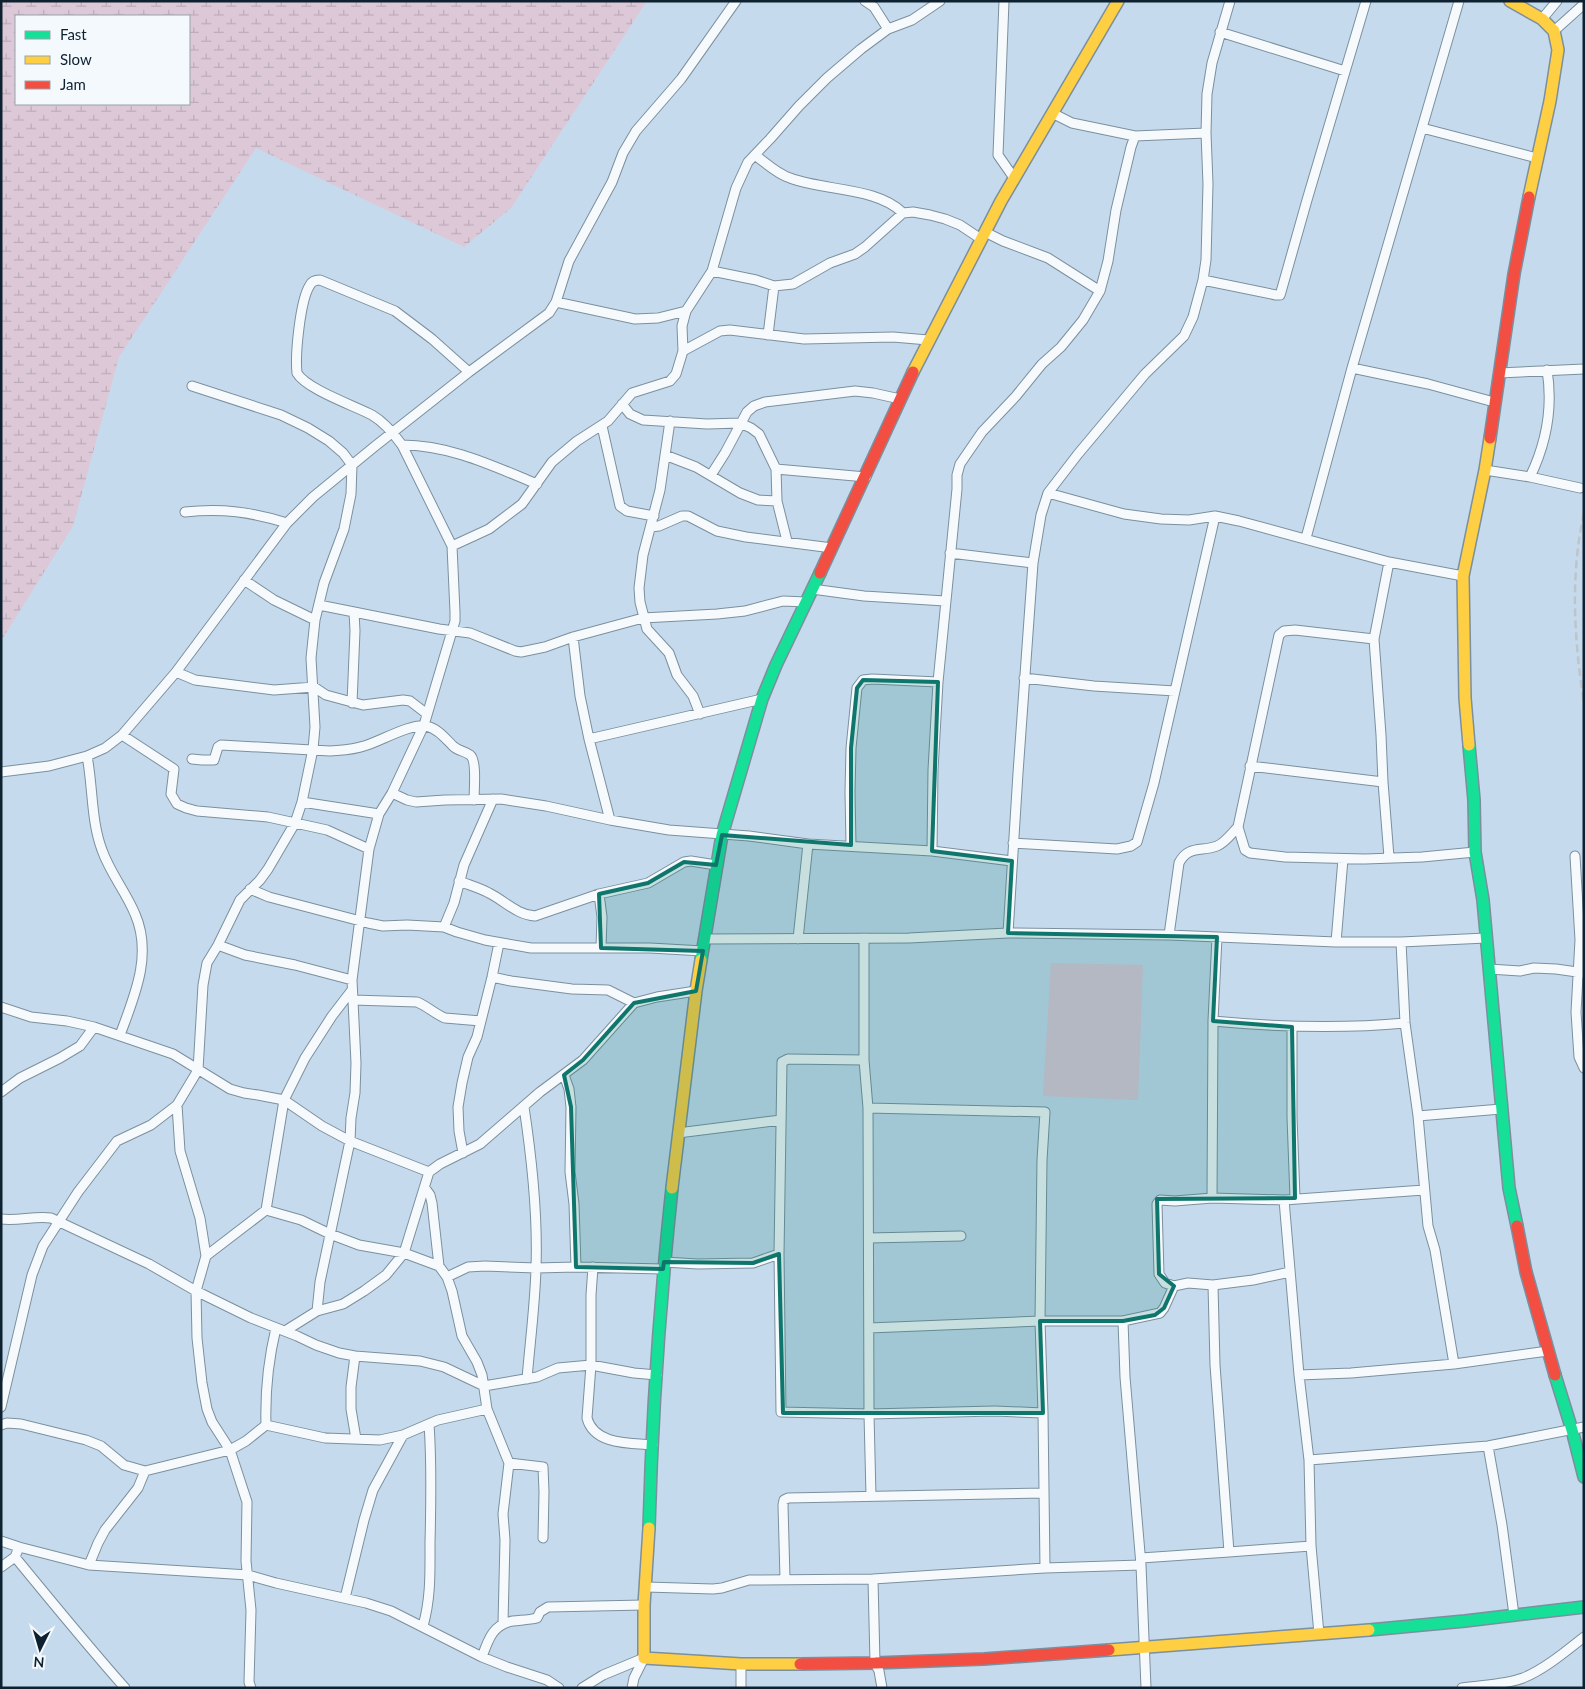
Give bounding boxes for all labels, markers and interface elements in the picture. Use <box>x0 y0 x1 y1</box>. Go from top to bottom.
legend <box>15 15 190 105</box>
text: Fast <box>60 25 87 43</box>
text: Slow <box>60 50 92 68</box>
text: Jam <box>60 75 86 93</box>
north arrow <box>15 1624 65 1674</box>
text: N <box>33 1654 45 1671</box>

